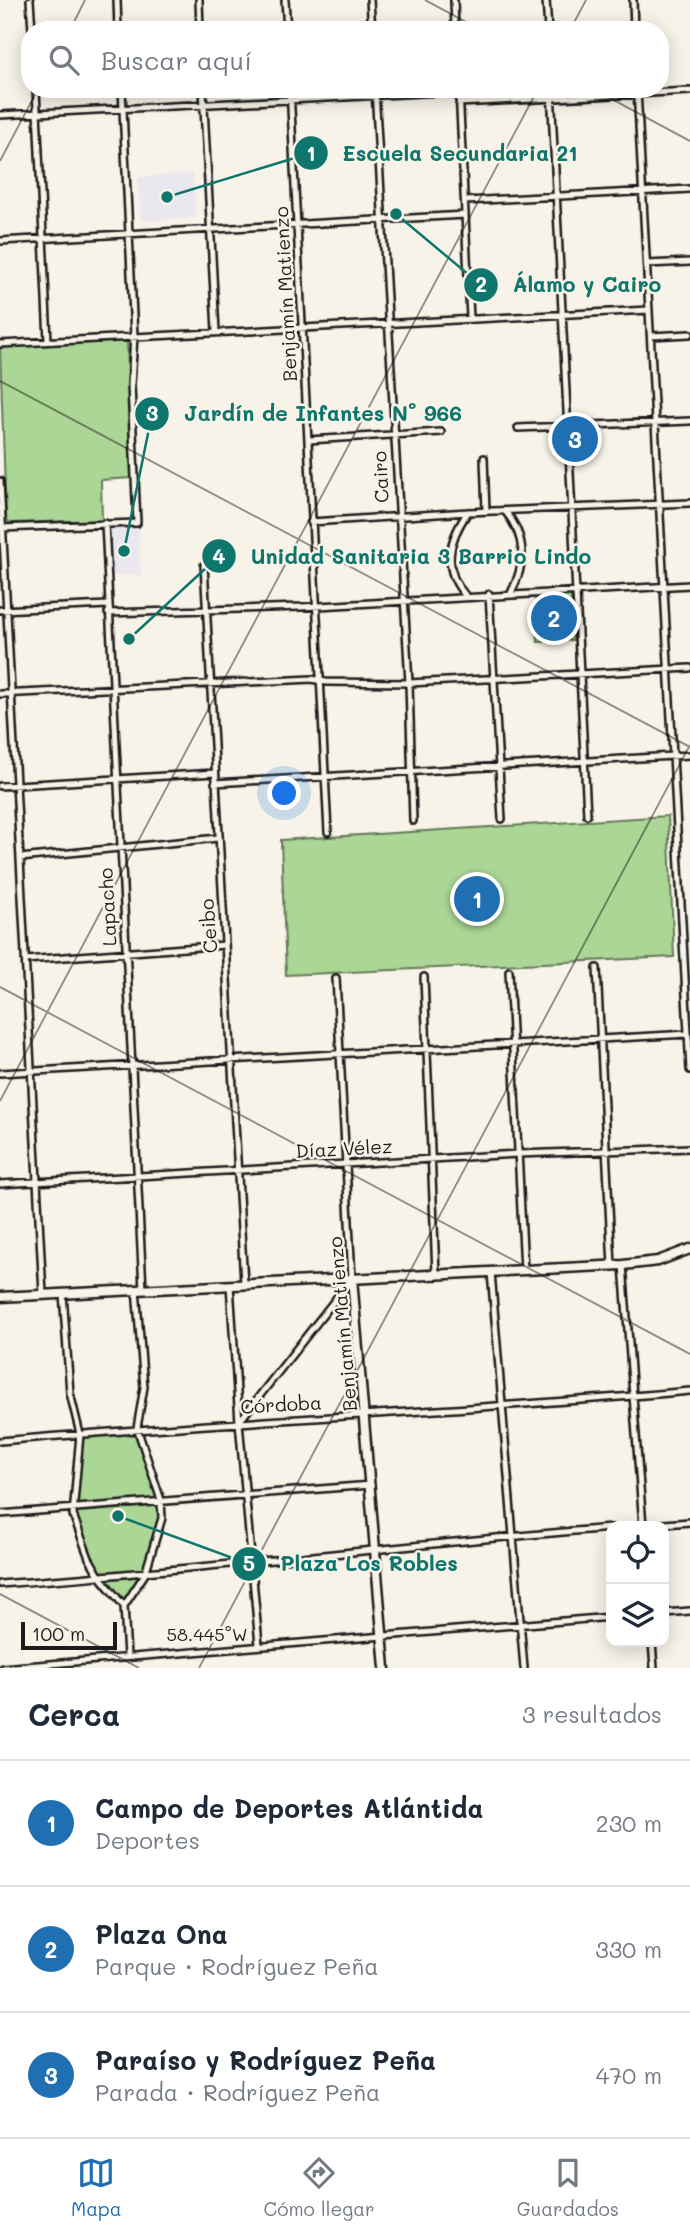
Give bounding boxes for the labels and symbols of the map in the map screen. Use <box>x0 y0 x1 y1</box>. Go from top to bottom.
callout: Escuela Secundaria 21 <box>293 132 592 174</box>
text: 1 <box>306 139 316 166</box>
text: Escuela Secundaria 21 <box>342 139 578 166</box>
street label: Benjamín Matienzo <box>268 206 302 382</box>
callout: Álamo y Cairo <box>464 264 675 306</box>
text: 2 <box>475 270 487 297</box>
text: Álamo y Cairo <box>513 270 661 298</box>
callout: Jardín de Infantes N° 966 <box>135 393 476 435</box>
text: 3 <box>146 399 158 426</box>
text: Jardín de Infantes N° 966 <box>184 399 462 426</box>
pin: 3 <box>552 413 598 465</box>
street label: Cairo <box>366 450 394 504</box>
callout: Unidad Sanitaria 3 Barrio Lindo <box>202 535 605 577</box>
text: 4 <box>212 542 226 569</box>
text: Unidad Sanitaria 3 Barrio Lindo <box>251 542 592 569</box>
pin: 2 <box>531 592 577 644</box>
your location <box>267 776 301 810</box>
street label: Lapacho <box>92 867 122 947</box>
pin: 1 <box>454 873 500 925</box>
street label: Ceibo <box>194 898 222 954</box>
street label: Díaz Vélez <box>295 1133 393 1163</box>
street label: Benjamín Matienzo <box>322 1236 362 1412</box>
street label: Córdoba <box>240 1389 322 1419</box>
callout: Plaza Los Robles <box>231 1543 472 1585</box>
text: 5 <box>243 1549 255 1576</box>
text: Plaza Los Robles <box>280 1549 458 1576</box>
scale bar <box>21 1619 117 1651</box>
text: 58.445°W <box>166 1622 248 1646</box>

